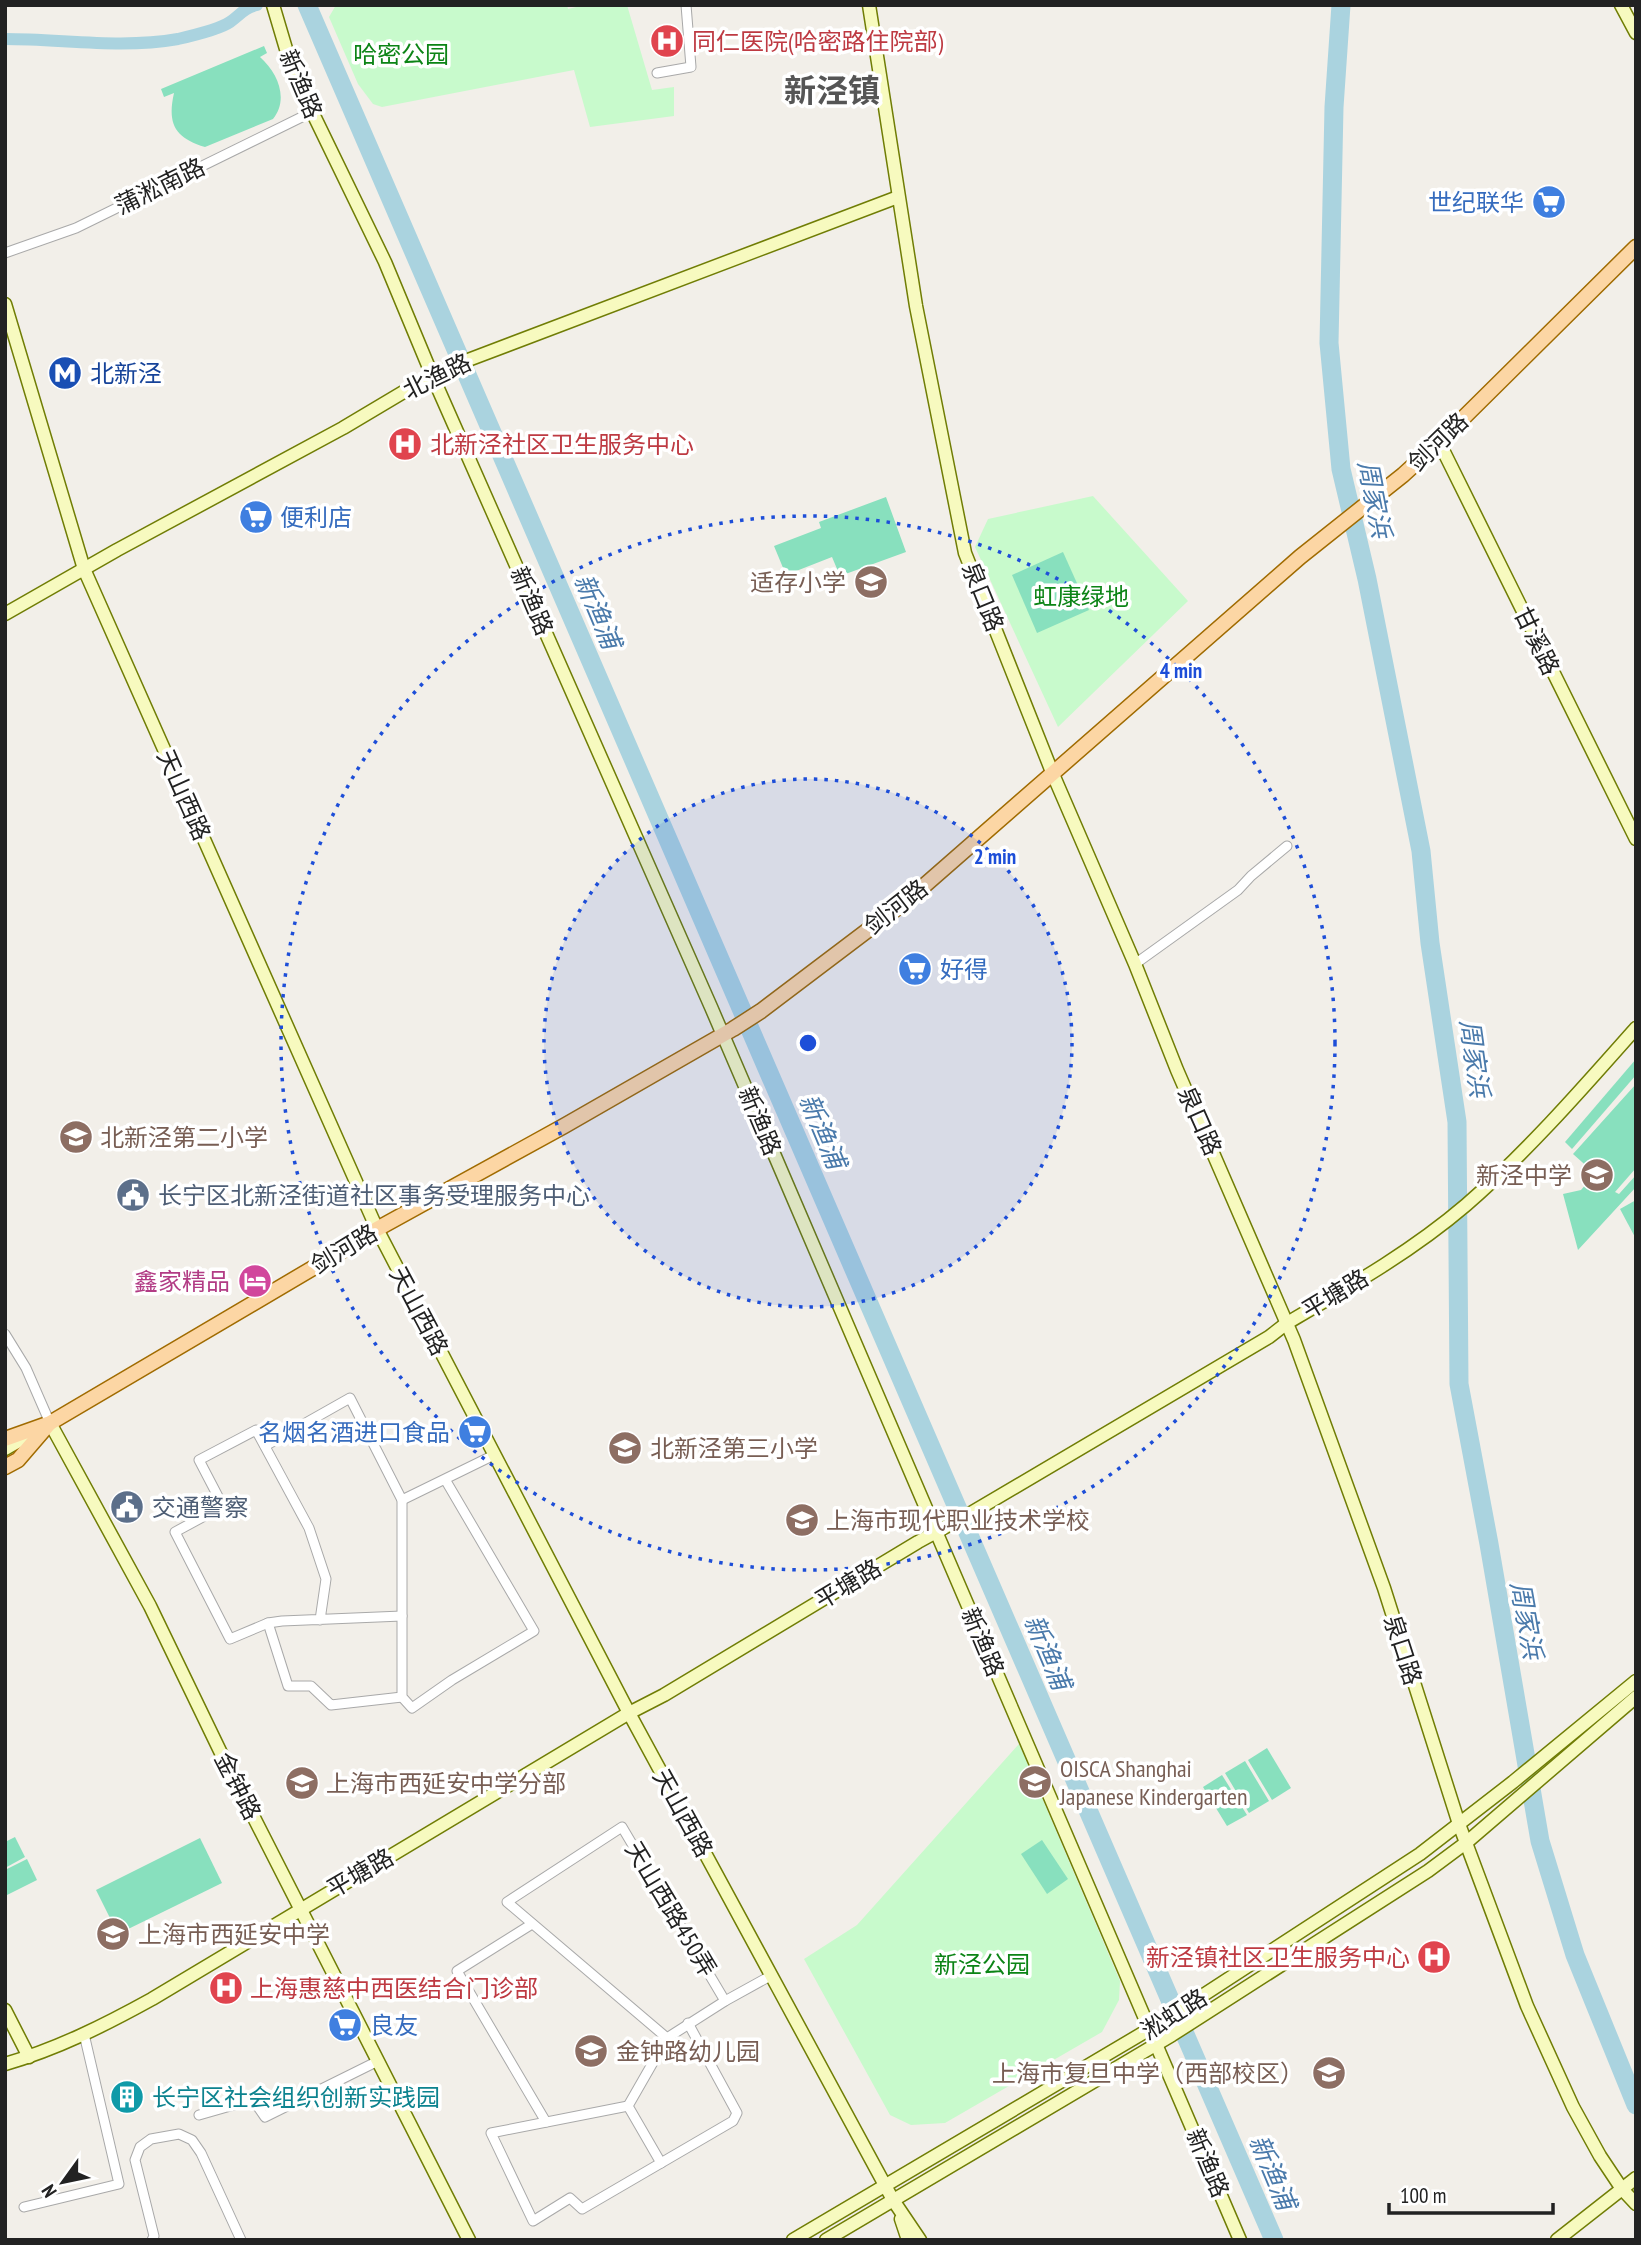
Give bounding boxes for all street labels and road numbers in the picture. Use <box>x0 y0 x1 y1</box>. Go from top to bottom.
street label: 新渔路 <box>273 45 329 123</box>
street label: 蒲淞南路 <box>110 151 210 221</box>
street label: 北渔路 <box>398 346 476 406</box>
street label: 剑河路 <box>1401 406 1475 478</box>
street label: 泉口路 <box>955 558 1011 636</box>
street label: 新渔路 <box>504 562 560 640</box>
street label: 甘溪路 <box>1507 602 1567 680</box>
street label: 天山西路 <box>150 745 218 845</box>
street label: 剑河路 <box>858 873 934 941</box>
street label: 新渔路 <box>732 1082 788 1160</box>
street label: 泉口路 <box>1171 1082 1229 1160</box>
street label: 剑河路 <box>305 1217 383 1281</box>
street label: 天山西路 <box>383 1261 455 1361</box>
street label: 平塘路 <box>1296 1262 1374 1326</box>
street label: 平塘路 <box>809 1552 887 1616</box>
street label: 新渔路 <box>955 1603 1011 1681</box>
street label: 泉口路 <box>1377 1611 1429 1689</box>
street label: 金钟路 <box>208 1747 268 1825</box>
street label: 天山西路 <box>646 1764 720 1862</box>
street label: 天山西路450弄 <box>618 1836 724 1982</box>
street label: 平塘路 <box>321 1842 399 1904</box>
street label: 淞虹路 <box>1135 1982 1213 2046</box>
street label: 新渔路 <box>1180 2124 1236 2202</box>

